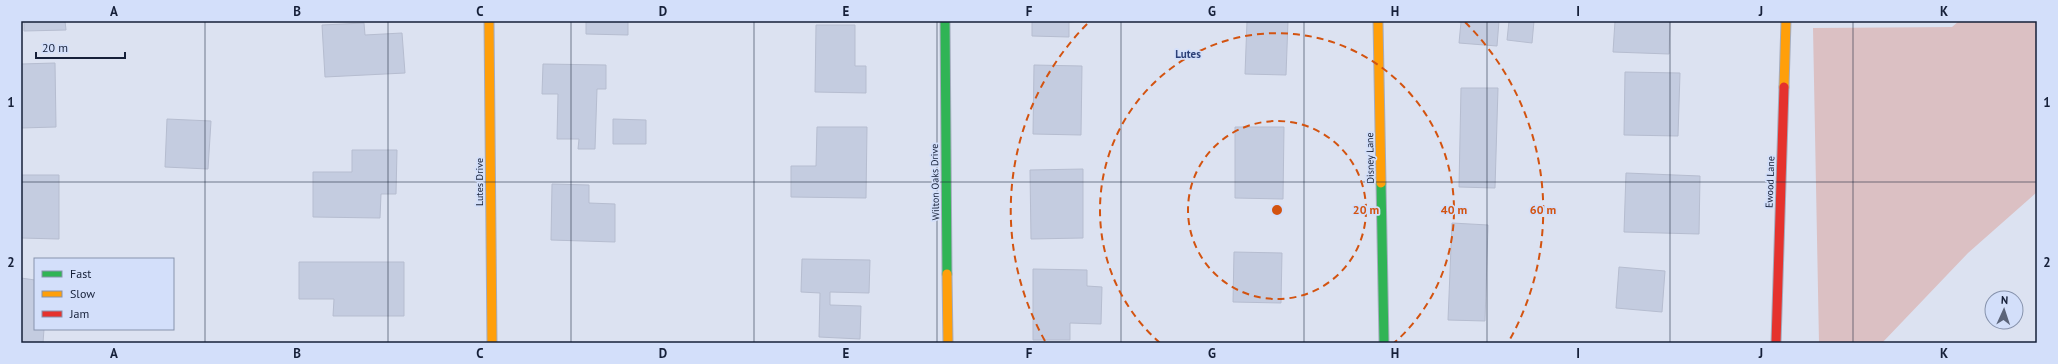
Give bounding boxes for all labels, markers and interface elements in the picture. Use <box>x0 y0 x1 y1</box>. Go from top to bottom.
text: A <box>110 3 118 20</box>
text: B <box>293 3 301 20</box>
text: C <box>476 3 484 20</box>
text: D <box>659 3 667 20</box>
text: E <box>843 3 850 20</box>
text: F <box>1026 3 1033 20</box>
text: G <box>1208 3 1216 20</box>
text: H <box>1391 3 1399 20</box>
text: I <box>1576 3 1580 20</box>
text: J <box>1758 3 1763 20</box>
text: K <box>1940 3 1948 20</box>
scale bar <box>36 34 125 60</box>
text: 20 m <box>42 40 68 55</box>
district label: Lutes <box>1175 47 1201 61</box>
text: 1 <box>7 94 15 111</box>
text: 1 <box>2043 94 2051 111</box>
street label: Disney Lane <box>1363 132 1377 184</box>
street label: Wilton Oaks Drive <box>928 144 942 220</box>
street label: Ewood Lane <box>1763 156 1777 208</box>
street label: Lutes Drive <box>473 158 486 206</box>
text: 20 m <box>1353 202 1379 217</box>
text: 40 m <box>1441 202 1467 217</box>
text: 60 m <box>1530 202 1556 217</box>
centre of rings <box>1270 203 1284 217</box>
text: 2 <box>7 254 15 271</box>
text: 2 <box>2043 254 2051 271</box>
legend <box>34 258 174 330</box>
text: Fast <box>70 266 91 281</box>
text: Slow <box>70 286 95 301</box>
north arrow <box>1984 290 2024 330</box>
text: N <box>2001 293 2009 307</box>
text: Jam <box>69 306 89 321</box>
text: A <box>110 345 118 362</box>
text: B <box>293 345 301 362</box>
text: C <box>476 345 484 362</box>
text: D <box>659 345 667 362</box>
text: E <box>843 345 850 362</box>
text: F <box>1026 345 1033 362</box>
text: G <box>1208 345 1216 362</box>
text: H <box>1391 345 1399 362</box>
text: I <box>1576 345 1580 362</box>
text: J <box>1758 345 1763 362</box>
text: K <box>1940 345 1948 362</box>

